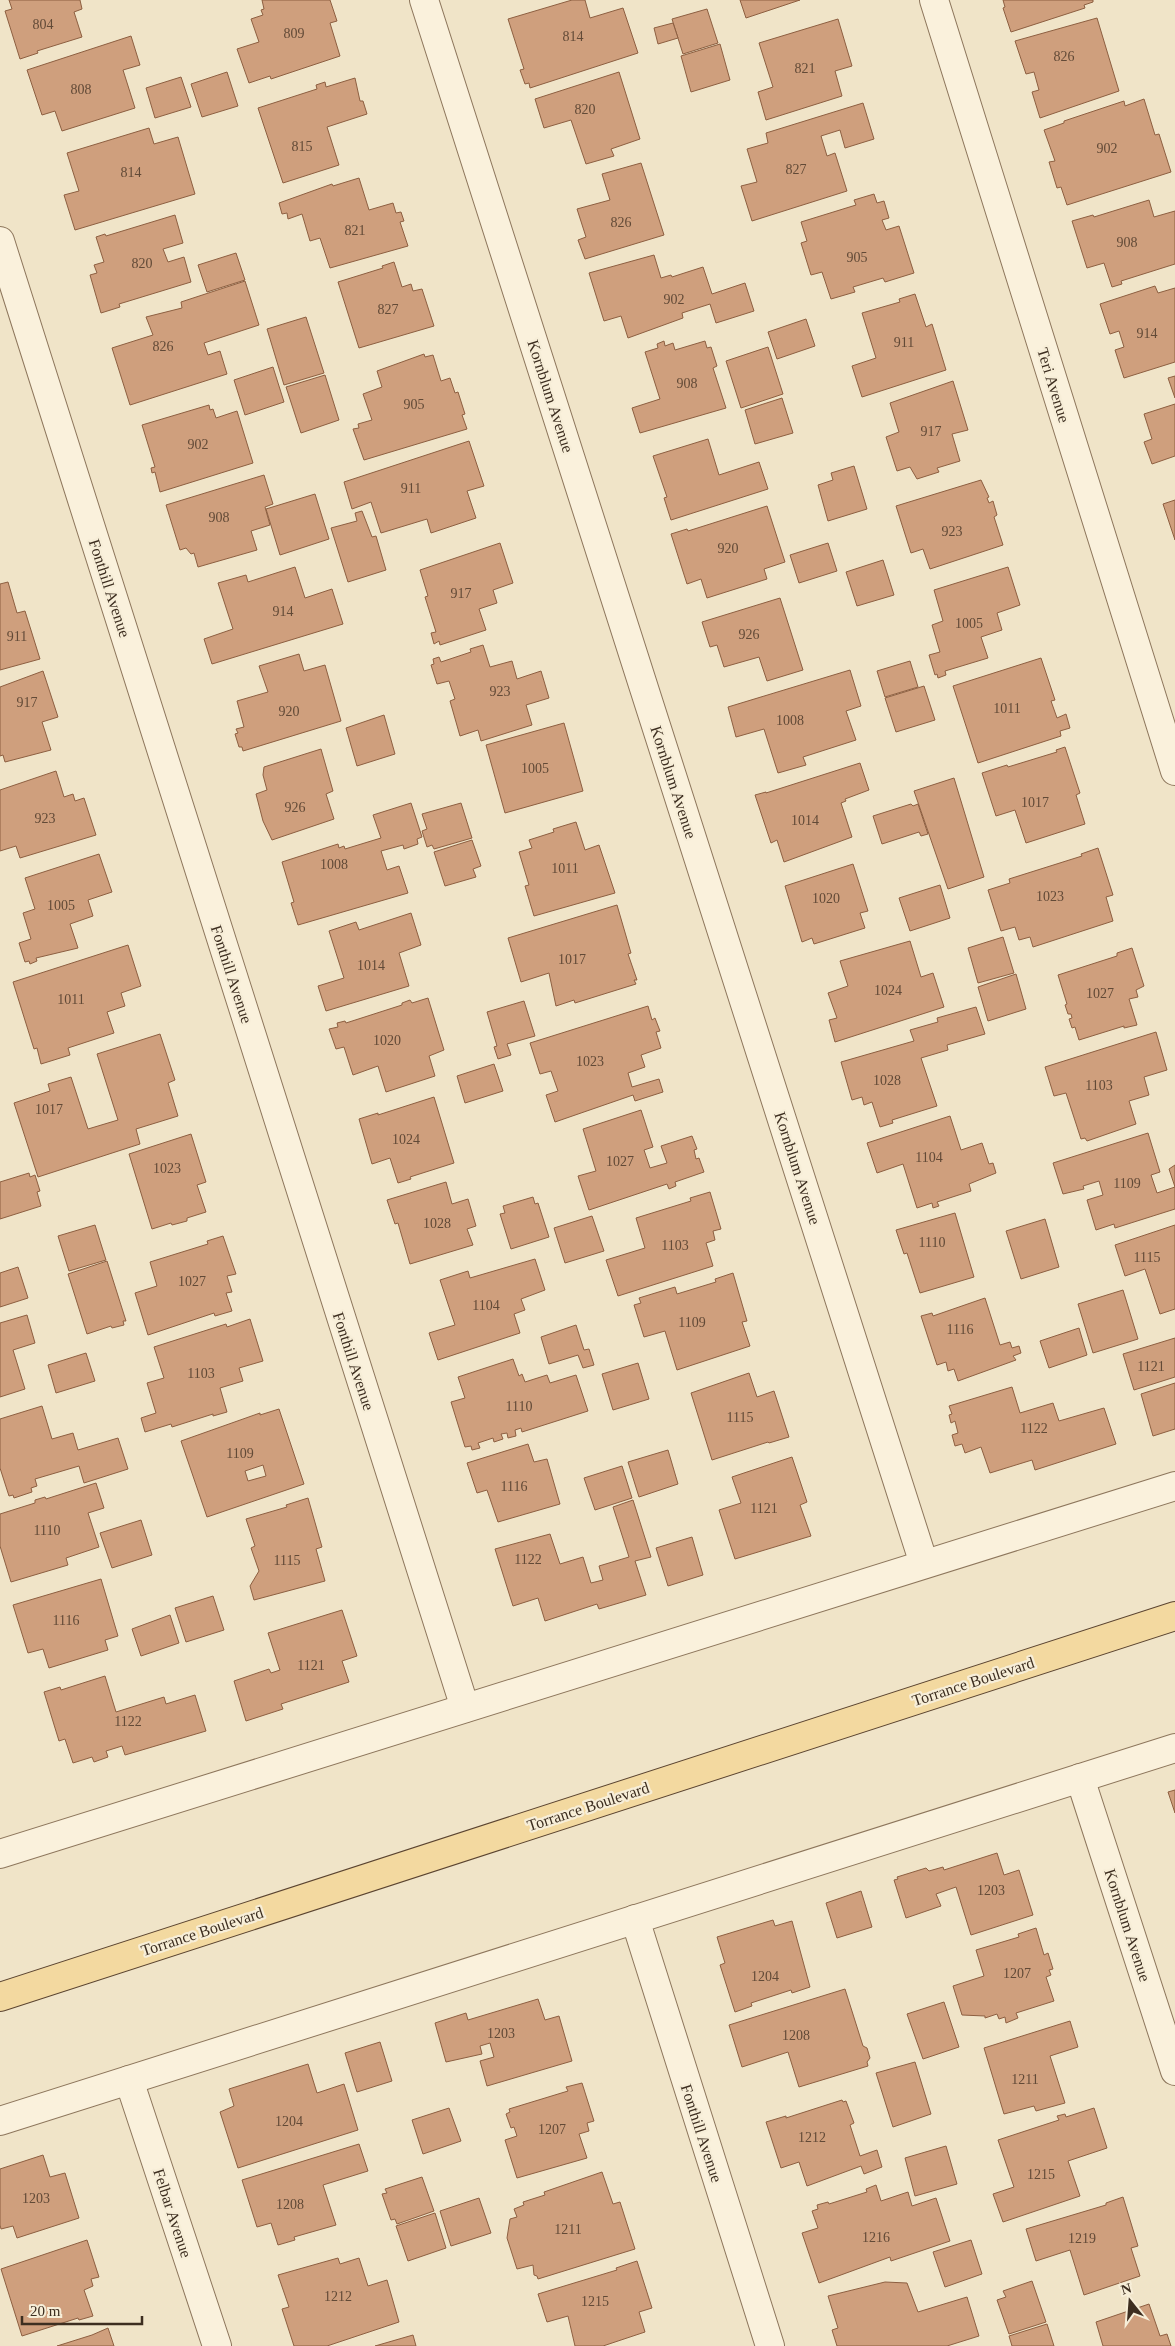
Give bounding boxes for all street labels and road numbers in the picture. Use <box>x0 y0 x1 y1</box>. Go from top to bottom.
street label: Kornblum Avenue <box>524 338 577 455</box>
street label: Teri Avenue <box>1034 346 1073 425</box>
street label: Fonthill Avenue <box>86 537 133 639</box>
street label: Kornblum Avenue <box>647 724 700 841</box>
street label: Fonthill Avenue <box>208 923 255 1025</box>
street label: Kornblum Avenue <box>771 1110 824 1227</box>
street label: Fonthill Avenue <box>330 1310 377 1412</box>
street label: Torrance Boulevard <box>910 1654 1036 1709</box>
street label: Torrance Boulevard <box>525 1779 651 1834</box>
street label: Kornblum Avenue <box>1101 1867 1154 1984</box>
street label: Torrance Boulevard <box>139 1904 265 1959</box>
street label: Fonthill Avenue <box>678 2082 725 2184</box>
street label: Felbar Avenue <box>150 2167 195 2260</box>

